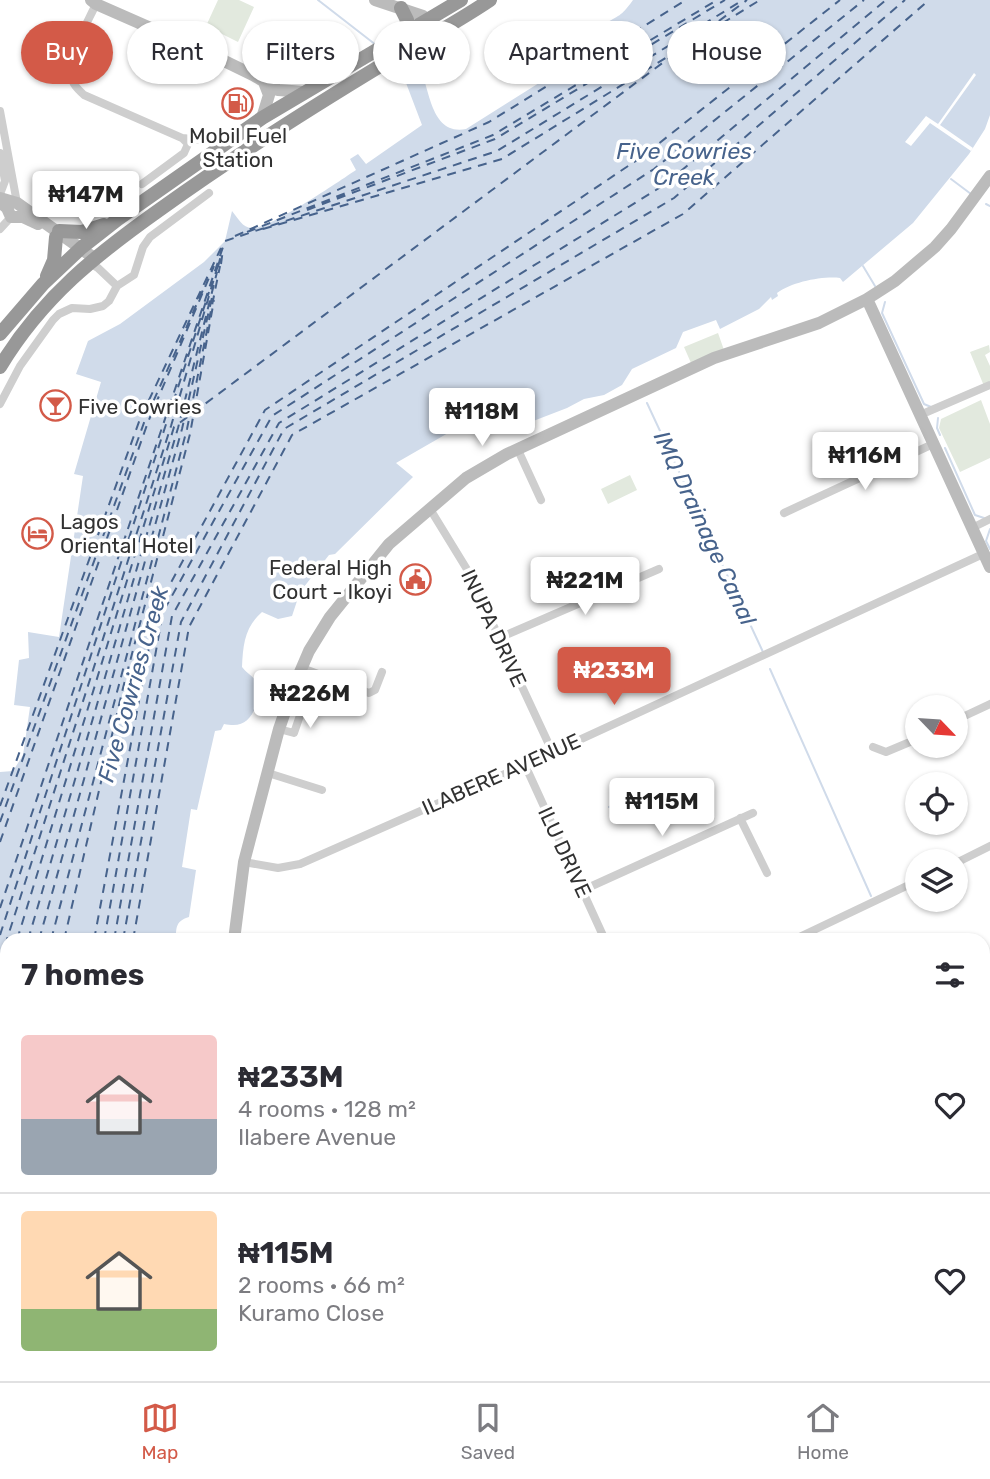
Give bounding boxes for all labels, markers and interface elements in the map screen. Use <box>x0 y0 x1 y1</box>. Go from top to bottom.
chip: Buy <box>21 21 113 84</box>
chip: Rent <box>127 21 228 84</box>
chip: Filters <box>242 21 359 84</box>
chip: New <box>373 21 470 84</box>
chip: Apartment <box>484 21 653 84</box>
chip: House <box>667 21 786 84</box>
fuel station icon: Mobil Fuel Station <box>221 86 255 120</box>
place label: Mobil Fuel Station <box>189 123 287 172</box>
water label: Five Cowries Creek <box>616 137 752 191</box>
pin: ₦147M <box>37 172 135 231</box>
text: ₦147M <box>48 180 124 208</box>
pin: ₦118M <box>433 388 531 448</box>
bar icon: Five Cowries <box>38 389 72 423</box>
place label: Five Cowries <box>78 394 202 419</box>
text: ₦118M <box>445 397 519 425</box>
water label: IMQ Drainage Canal <box>648 426 762 630</box>
pin: ₦116M <box>816 433 914 492</box>
text: ₦116M <box>828 441 902 469</box>
place label: Lagos Oriental Hotel <box>60 509 194 558</box>
hotel icon: Lagos Oriental Hotel <box>20 516 54 550</box>
place label: Federal High Court - Ikoyi <box>269 555 392 604</box>
pin: ₦221M <box>536 558 634 617</box>
public building icon: Federal High Court - Ikoyi <box>398 562 432 596</box>
street label: INUPA DRIVE <box>456 565 532 691</box>
text: ₦221M <box>547 566 624 594</box>
water label: Five Cowries Creek <box>92 582 175 785</box>
pin: ₦233M <box>565 648 663 707</box>
text: ₦233M <box>574 656 654 684</box>
pin: ₦226M <box>261 670 359 730</box>
text: ₦226M <box>270 679 350 707</box>
north arrow <box>905 695 968 758</box>
map controls <box>905 695 968 912</box>
street label: ILABERE AVENUE <box>418 728 584 820</box>
button: locate <box>905 772 968 835</box>
pin: ₦115M <box>613 778 711 838</box>
text: ₦115M <box>625 787 699 815</box>
street label: ILU DRIVE <box>533 803 597 901</box>
button: layers <box>905 849 968 912</box>
icon: filters <box>931 956 969 994</box>
text: 7 homes <box>21 957 144 993</box>
text: ₦233M <box>238 1059 344 1095</box>
icon: home <box>77 1063 161 1147</box>
icon: heart <box>931 1086 969 1124</box>
text: 4 rooms · 128 m² <box>238 1095 416 1123</box>
text: Ilabere Avenue <box>238 1123 396 1151</box>
text: ₦115M <box>238 1235 334 1271</box>
icon: home <box>77 1239 161 1323</box>
icon: heart <box>931 1262 969 1300</box>
text: 2 rooms · 66 m² <box>238 1271 405 1299</box>
text: Kuramo Close <box>238 1299 384 1327</box>
tab: Map <box>141 1399 179 1464</box>
tab: Saved <box>461 1399 515 1464</box>
tab: Home <box>797 1399 849 1464</box>

